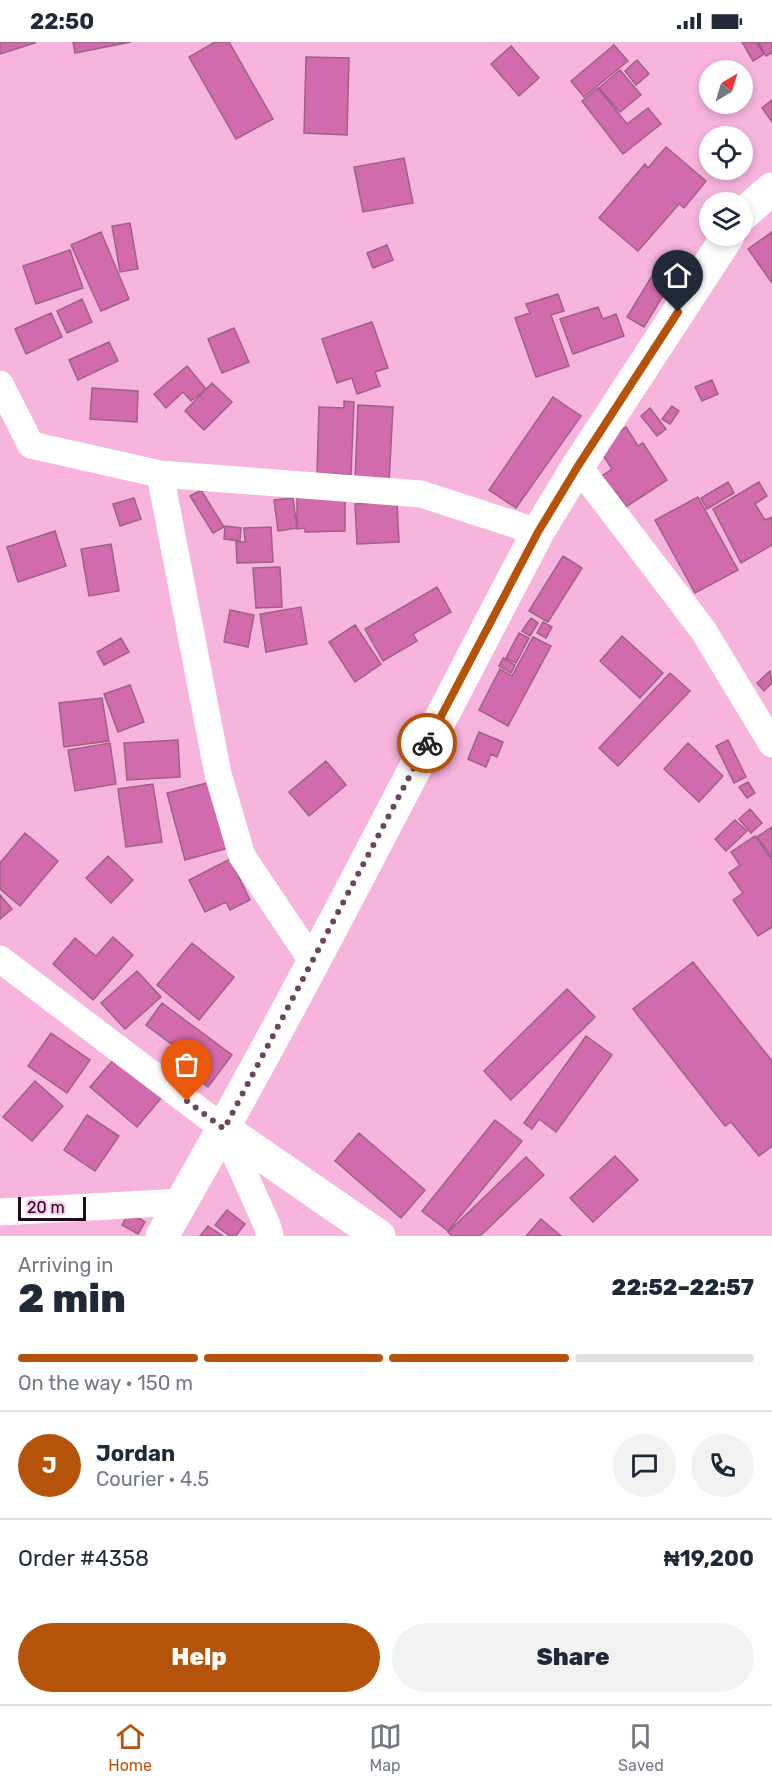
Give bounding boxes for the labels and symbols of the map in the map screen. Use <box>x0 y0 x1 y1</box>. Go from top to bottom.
north arrow <box>699 60 753 114</box>
pin <box>652 250 703 312</box>
courier <box>397 713 457 773</box>
pin <box>161 1039 212 1101</box>
scale bar <box>18 1194 86 1222</box>

